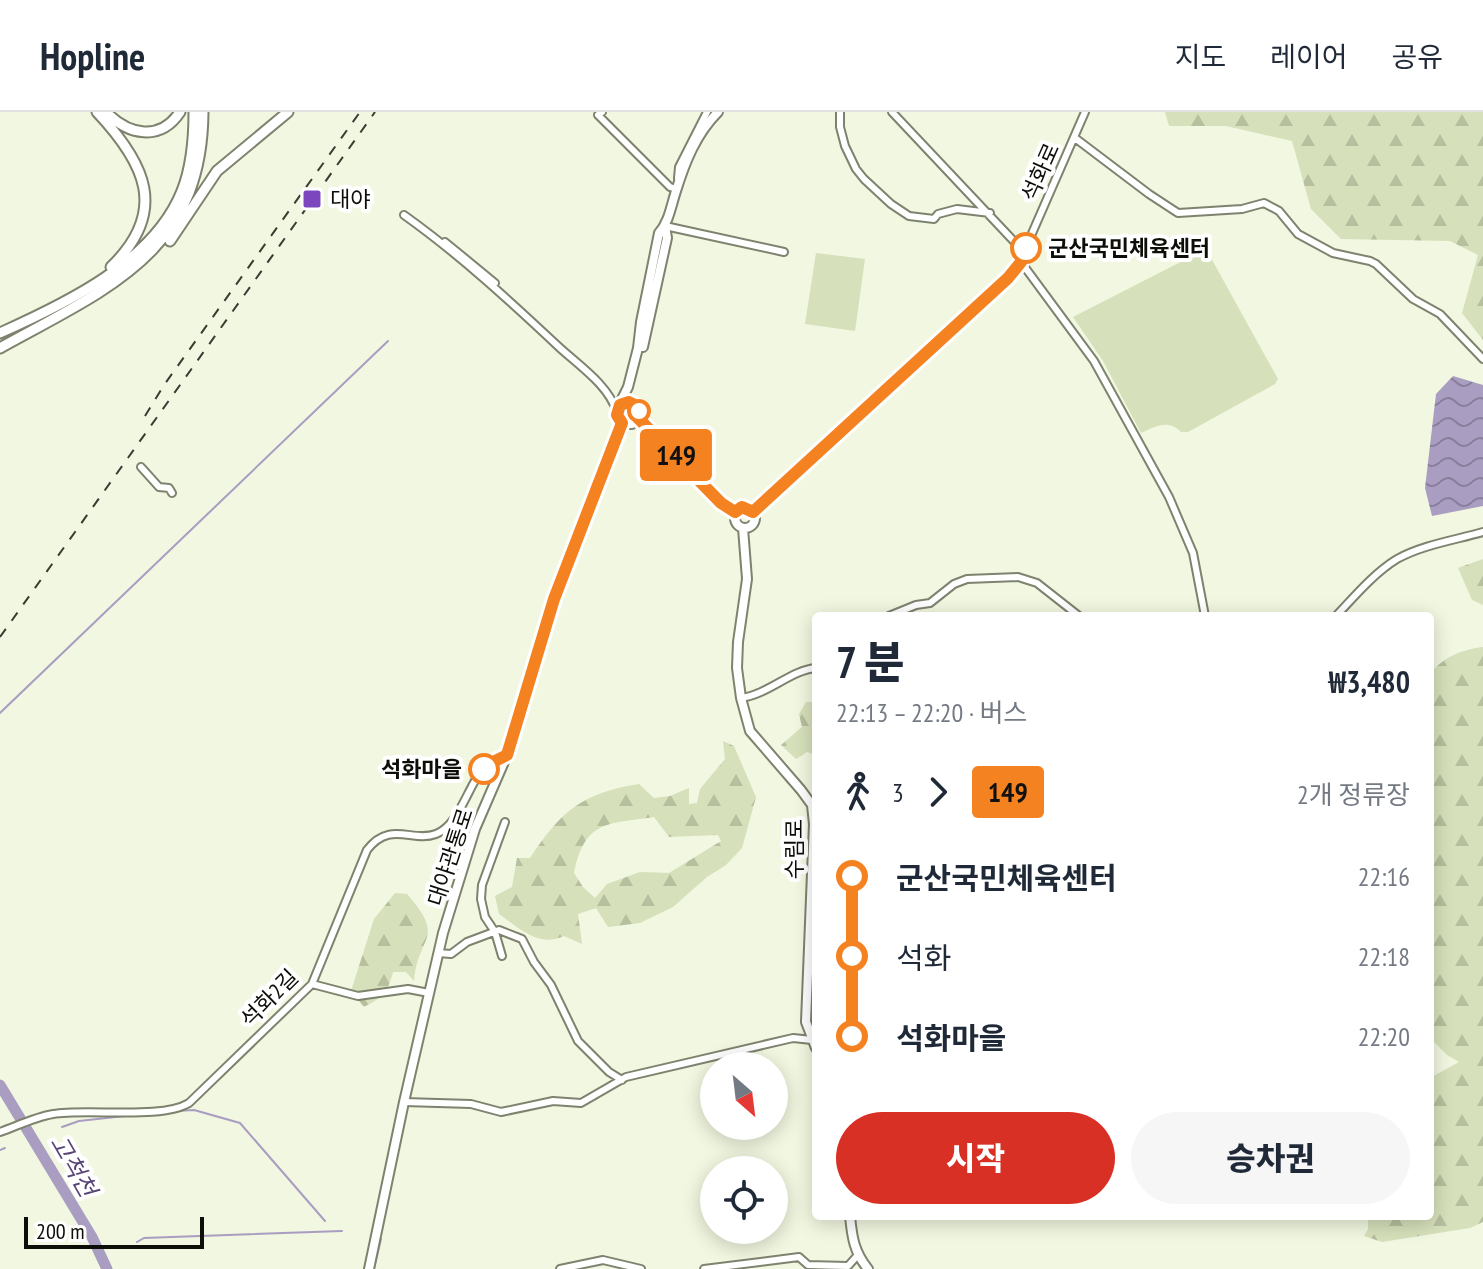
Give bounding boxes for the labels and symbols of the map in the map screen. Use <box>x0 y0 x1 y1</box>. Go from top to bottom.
street label: 석화로 <box>1015 139 1065 205</box>
place label: 대야 <box>330 185 370 213</box>
marker: 대야 <box>301 188 323 210</box>
marker: 군산국민체육센터 <box>1011 233 1041 263</box>
place label: 군산국민체육센터 <box>1048 234 1210 262</box>
unlabelled marker <box>628 400 650 422</box>
line badge: 149 <box>630 429 722 481</box>
marker: 석화마을 <box>469 754 499 784</box>
place label: 석화마을 <box>381 755 462 783</box>
street label: 대야관통로 <box>421 805 479 909</box>
street label: 수림로 <box>780 819 808 879</box>
street label: 석화2길 <box>234 963 304 1033</box>
north arrow <box>700 1052 788 1140</box>
water label: 고척천 <box>43 1129 105 1205</box>
scale bar <box>24 1213 204 1249</box>

